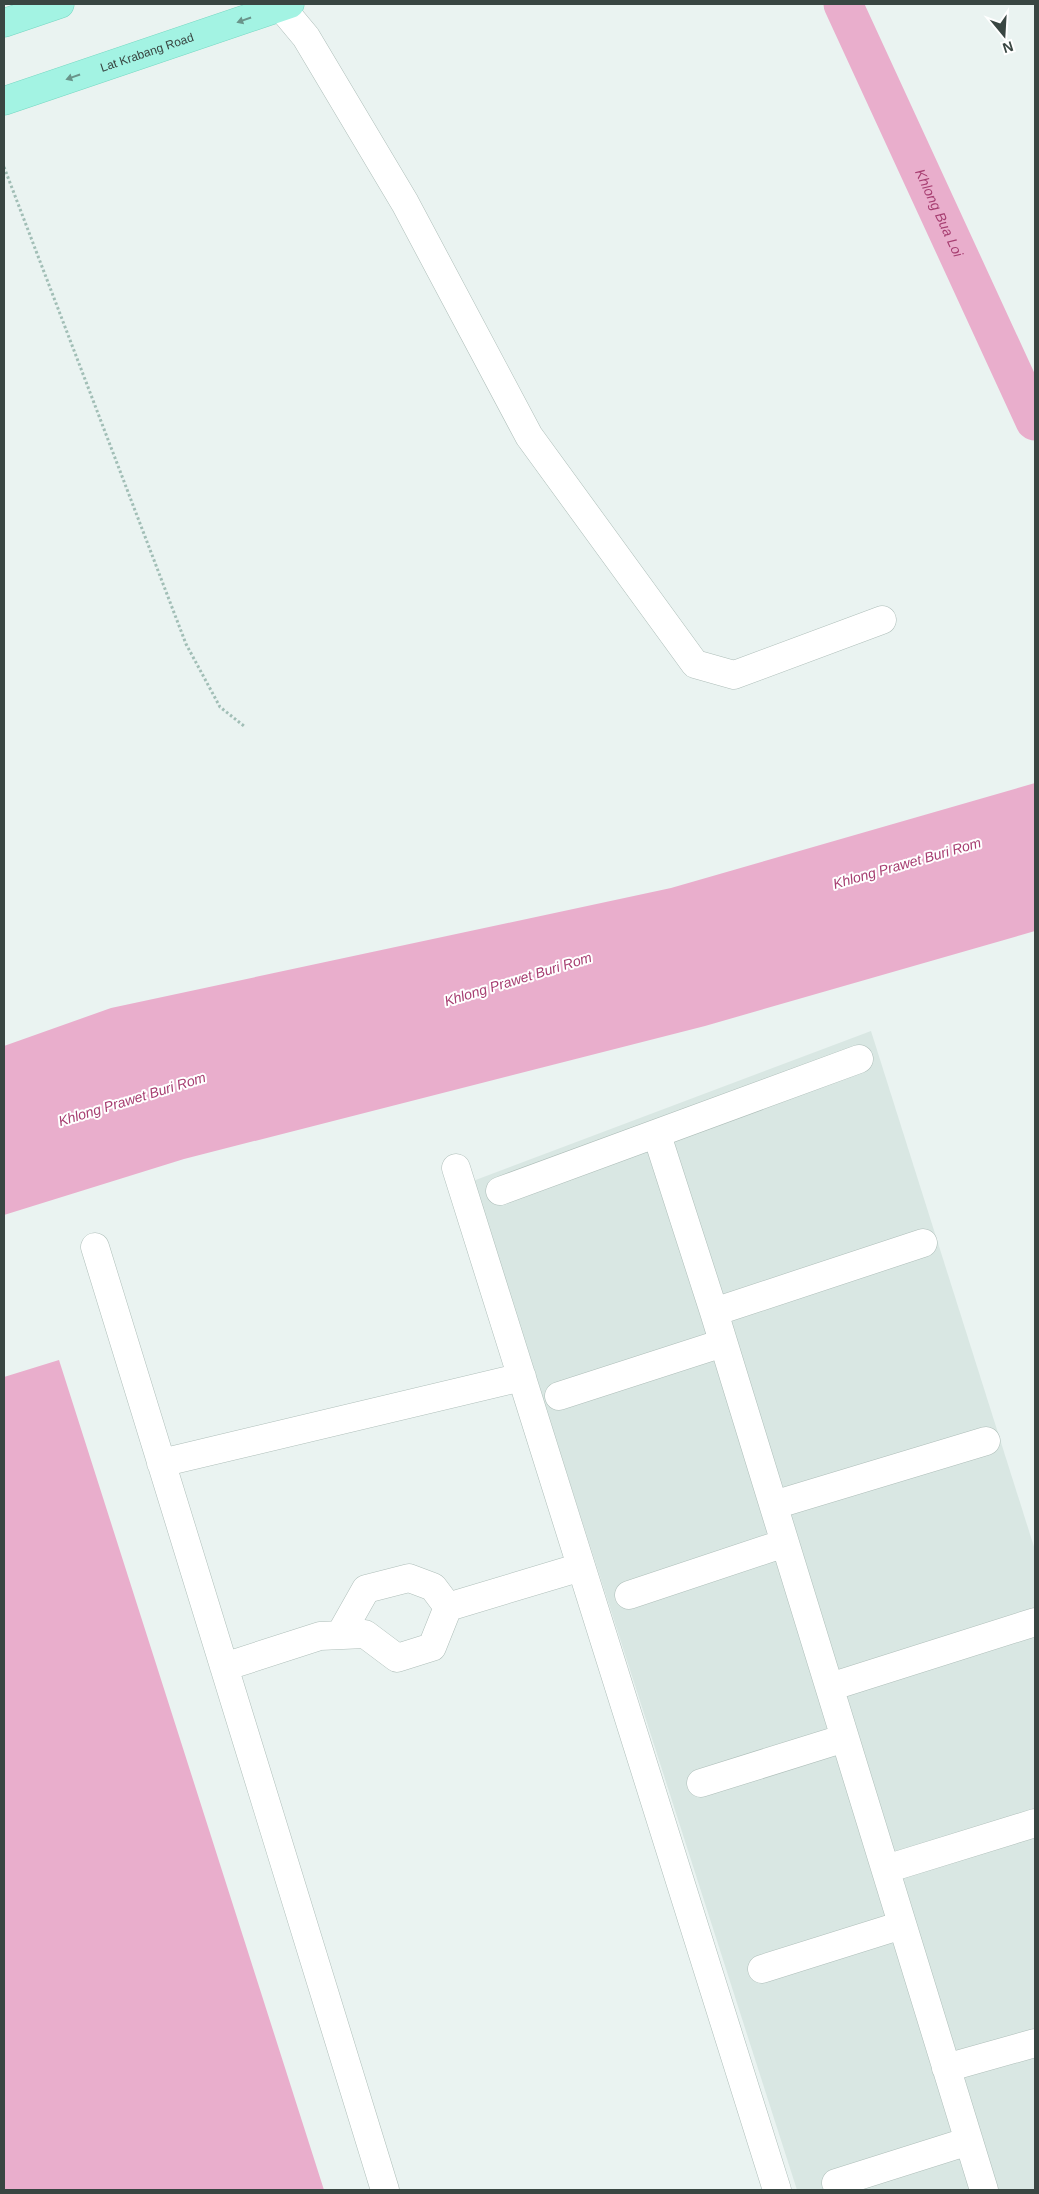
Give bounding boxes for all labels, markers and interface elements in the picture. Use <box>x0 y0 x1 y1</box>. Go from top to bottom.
north arrow <box>979 10 1029 60</box>
one-way arrow <box>236 16 251 24</box>
street label: Lat Krabang Road <box>99 30 195 75</box>
text: N <box>1001 38 1015 57</box>
one-way arrow <box>66 74 81 81</box>
water label: Khlong Bua Loi <box>912 166 967 260</box>
water label: Khlong Prawet Buri Rom <box>831 834 983 892</box>
water label: Khlong Prawet Buri Rom <box>442 949 594 1009</box>
water label: Khlong Prawet Buri Rom <box>56 1069 208 1129</box>

